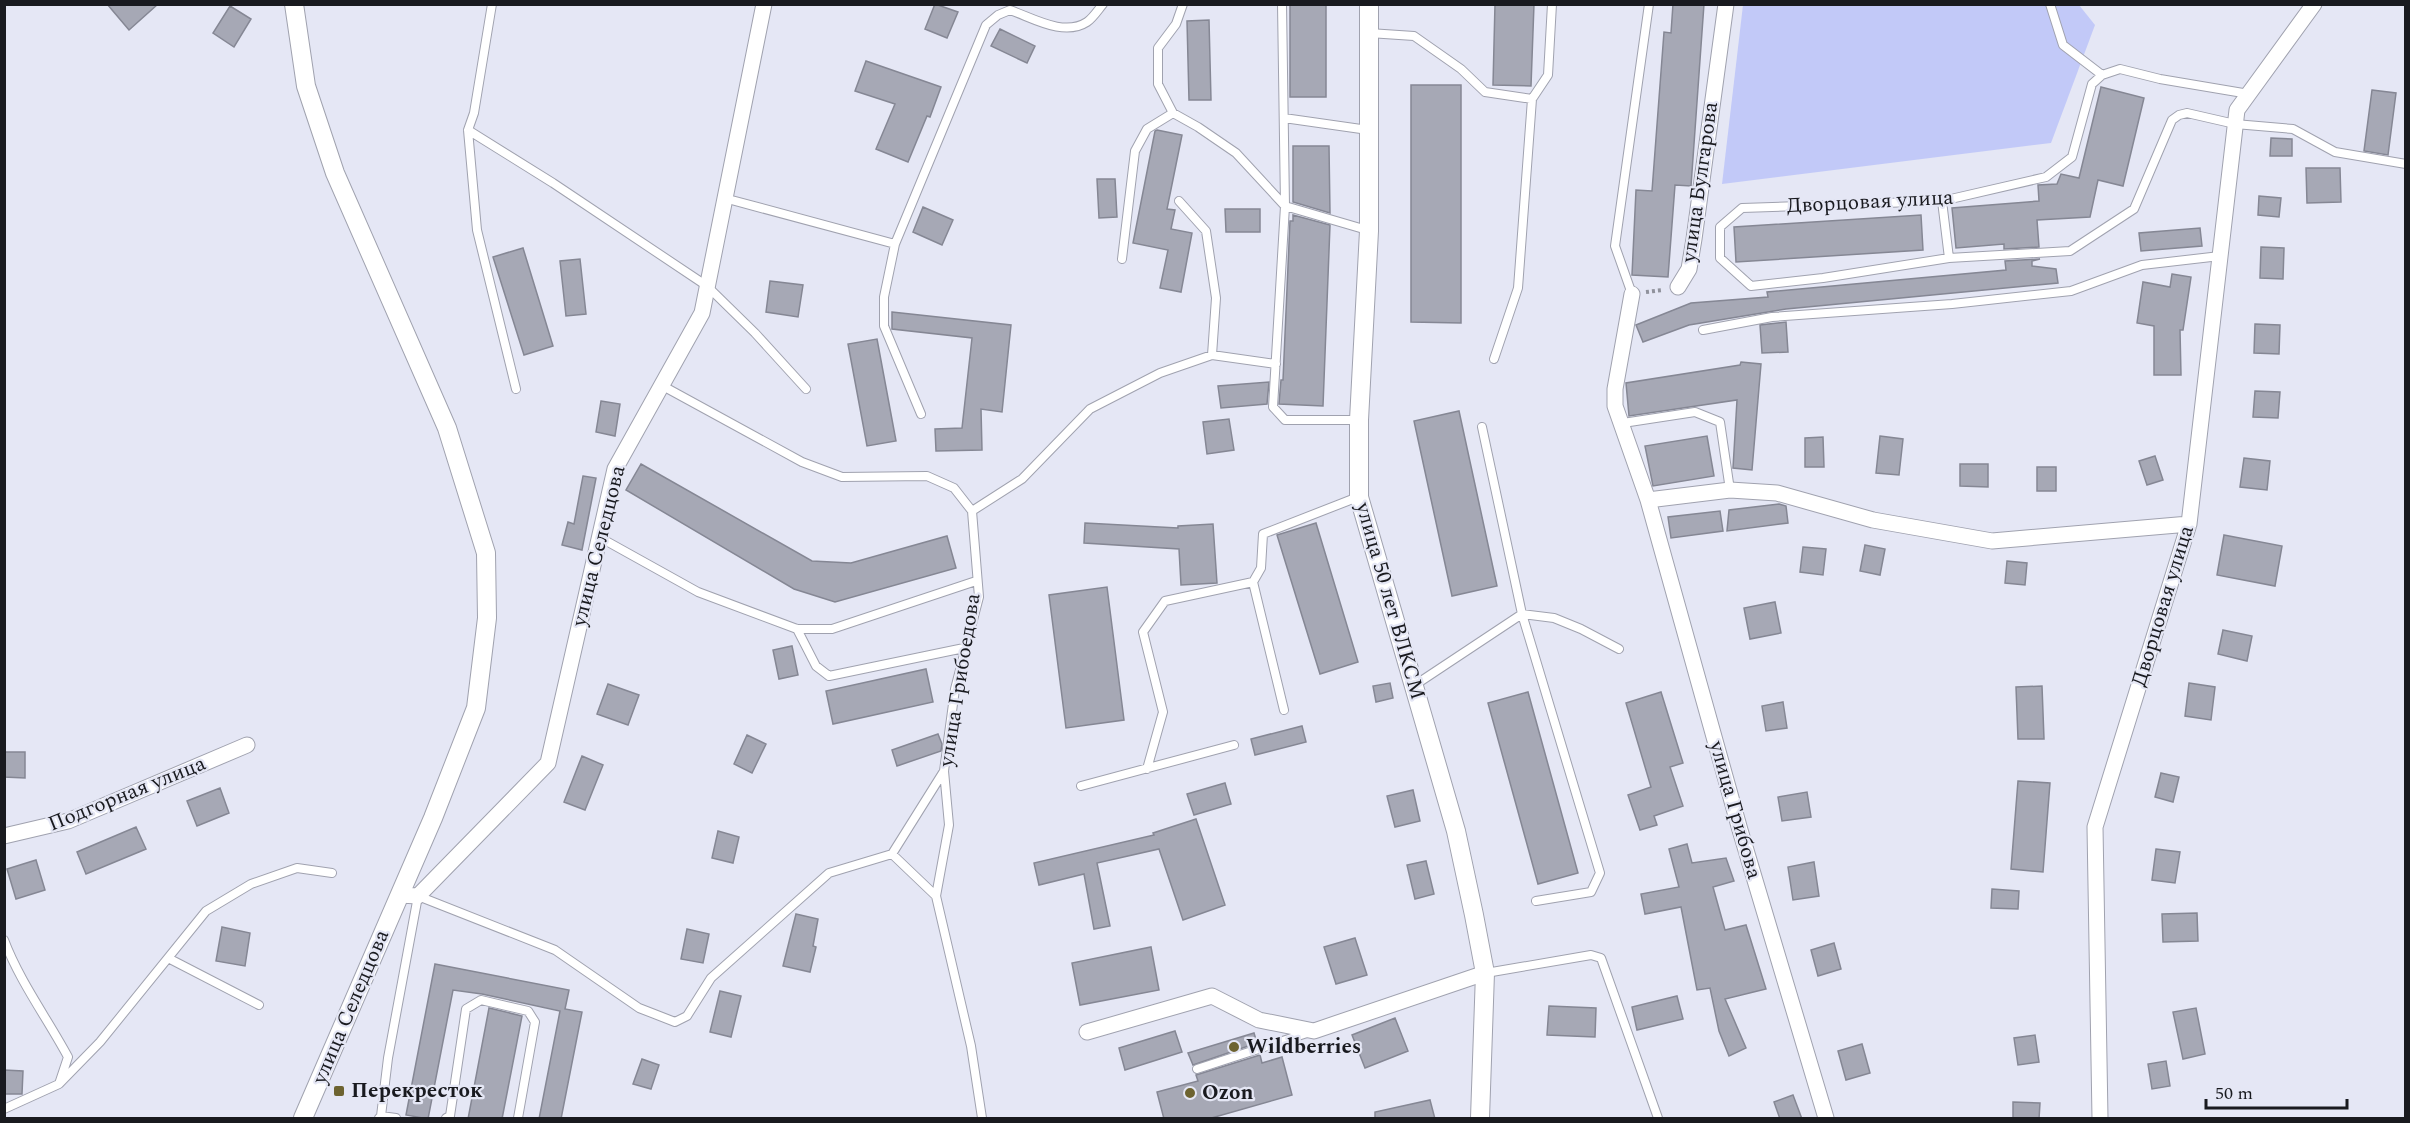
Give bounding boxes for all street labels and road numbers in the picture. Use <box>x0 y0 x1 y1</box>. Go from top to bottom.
street label: улица Булгарова <box>1673 99 1727 265</box>
street label: Дворцовая улица <box>1786 182 1955 222</box>
street label: улица Селедцова <box>563 461 635 631</box>
street label: улица 50 лет ВЛКСМ <box>1346 498 1433 703</box>
street label: Дворцовая улица <box>2123 521 2203 691</box>
street label: улица Грибоедова <box>930 590 990 770</box>
street label: улица Грибова <box>1700 736 1770 883</box>
street label: Подгорная улица <box>43 748 211 840</box>
street label: улица Селедцова <box>304 924 398 1090</box>

